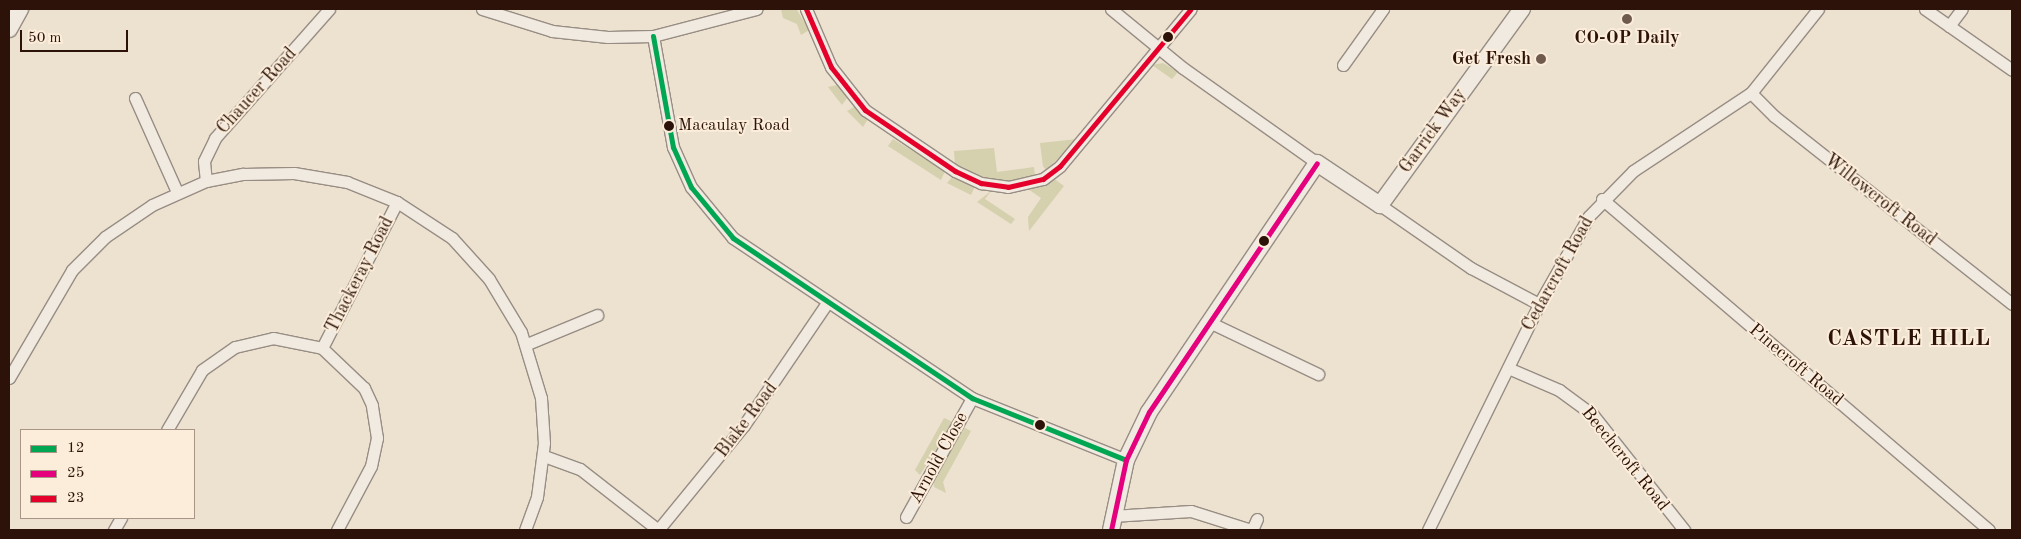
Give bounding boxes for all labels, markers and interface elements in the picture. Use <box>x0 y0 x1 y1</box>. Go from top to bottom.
marker: CO-OP Daily <box>1621 13 1633 25</box>
scale bar <box>22 20 130 52</box>
place label: CO-OP Daily <box>1574 27 1680 49</box>
text: 50 m <box>28 31 62 46</box>
unlabelled marker <box>1163 32 1173 42</box>
street label: Chaucer Road <box>213 43 301 139</box>
place label: Get Fresh <box>1452 48 1531 70</box>
marker: Get Fresh <box>1535 53 1547 65</box>
street label: Garrick Way <box>1395 84 1471 178</box>
place label: Macaulay Road <box>678 116 790 136</box>
marker: Macaulay Road <box>664 121 674 131</box>
street label: Willowcroft Road <box>1820 150 1940 250</box>
street label: Thackeray Road <box>321 213 399 337</box>
street label: Cedarcroft Road <box>1518 213 1598 335</box>
unlabelled marker <box>1259 236 1269 246</box>
street label: Pinecroft Road <box>1744 319 1848 411</box>
district label: CASTLE HILL <box>1826 327 1992 353</box>
street label: Blake Road <box>712 378 782 462</box>
street label: Beechcroft Road <box>1576 402 1674 516</box>
street label: Arnold Close <box>905 409 973 507</box>
unlabelled marker <box>1035 420 1045 430</box>
legend <box>20 429 195 519</box>
text: 12 <box>67 441 84 456</box>
text: 25 <box>67 466 84 481</box>
text: 23 <box>67 491 84 506</box>

